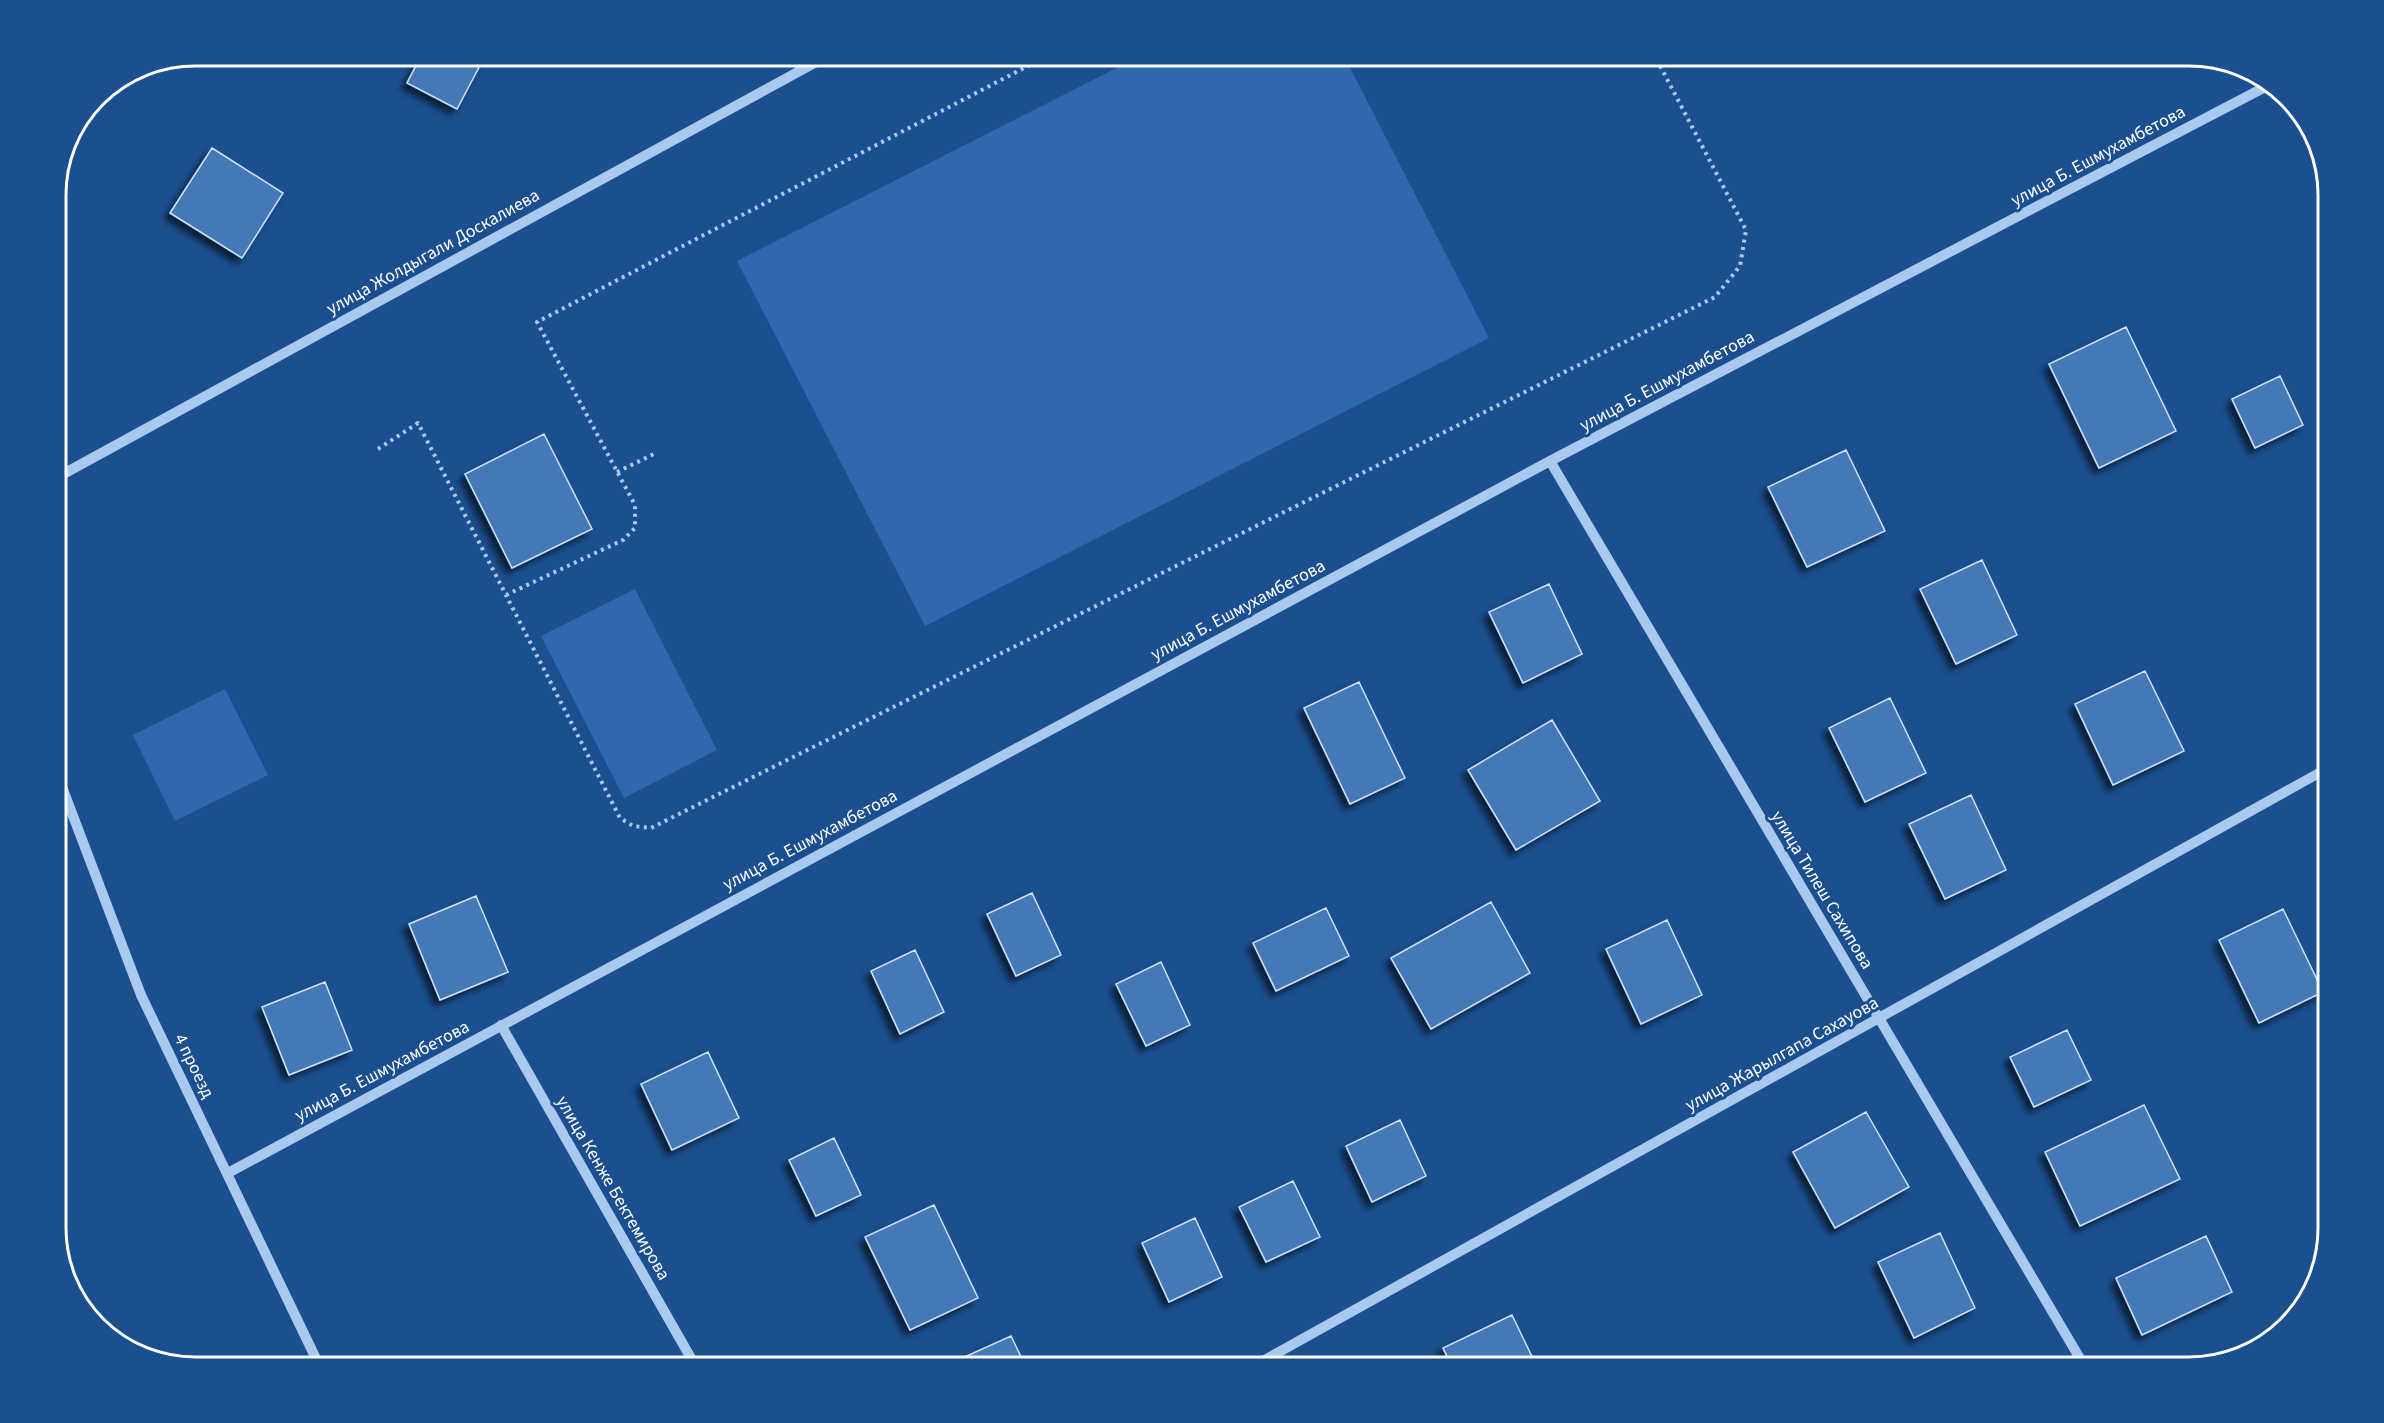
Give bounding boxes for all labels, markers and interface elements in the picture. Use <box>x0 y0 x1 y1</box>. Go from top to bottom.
street label: улица Б. Ешмухамбетова <box>2006 99 2190 213</box>
street label: улица Жолдыгали Доскалиева <box>322 183 544 321</box>
street label: улица Б. Ешмухамбетова <box>1575 324 1759 438</box>
street label: улица Б. Ешмухамбетова <box>1146 553 1330 667</box>
street label: улица Б. Ешмухамбетова <box>718 783 902 897</box>
street label: улица Тилеш Сахипова <box>1765 806 1879 974</box>
street label: улица Жарылгапа Сахауова <box>1681 990 1883 1118</box>
street label: улица Б. Ешмухамбетова <box>290 1014 474 1128</box>
street label: 4 проезд <box>168 1030 221 1103</box>
street label: улица Кенже Бектемирова <box>550 1091 676 1285</box>

